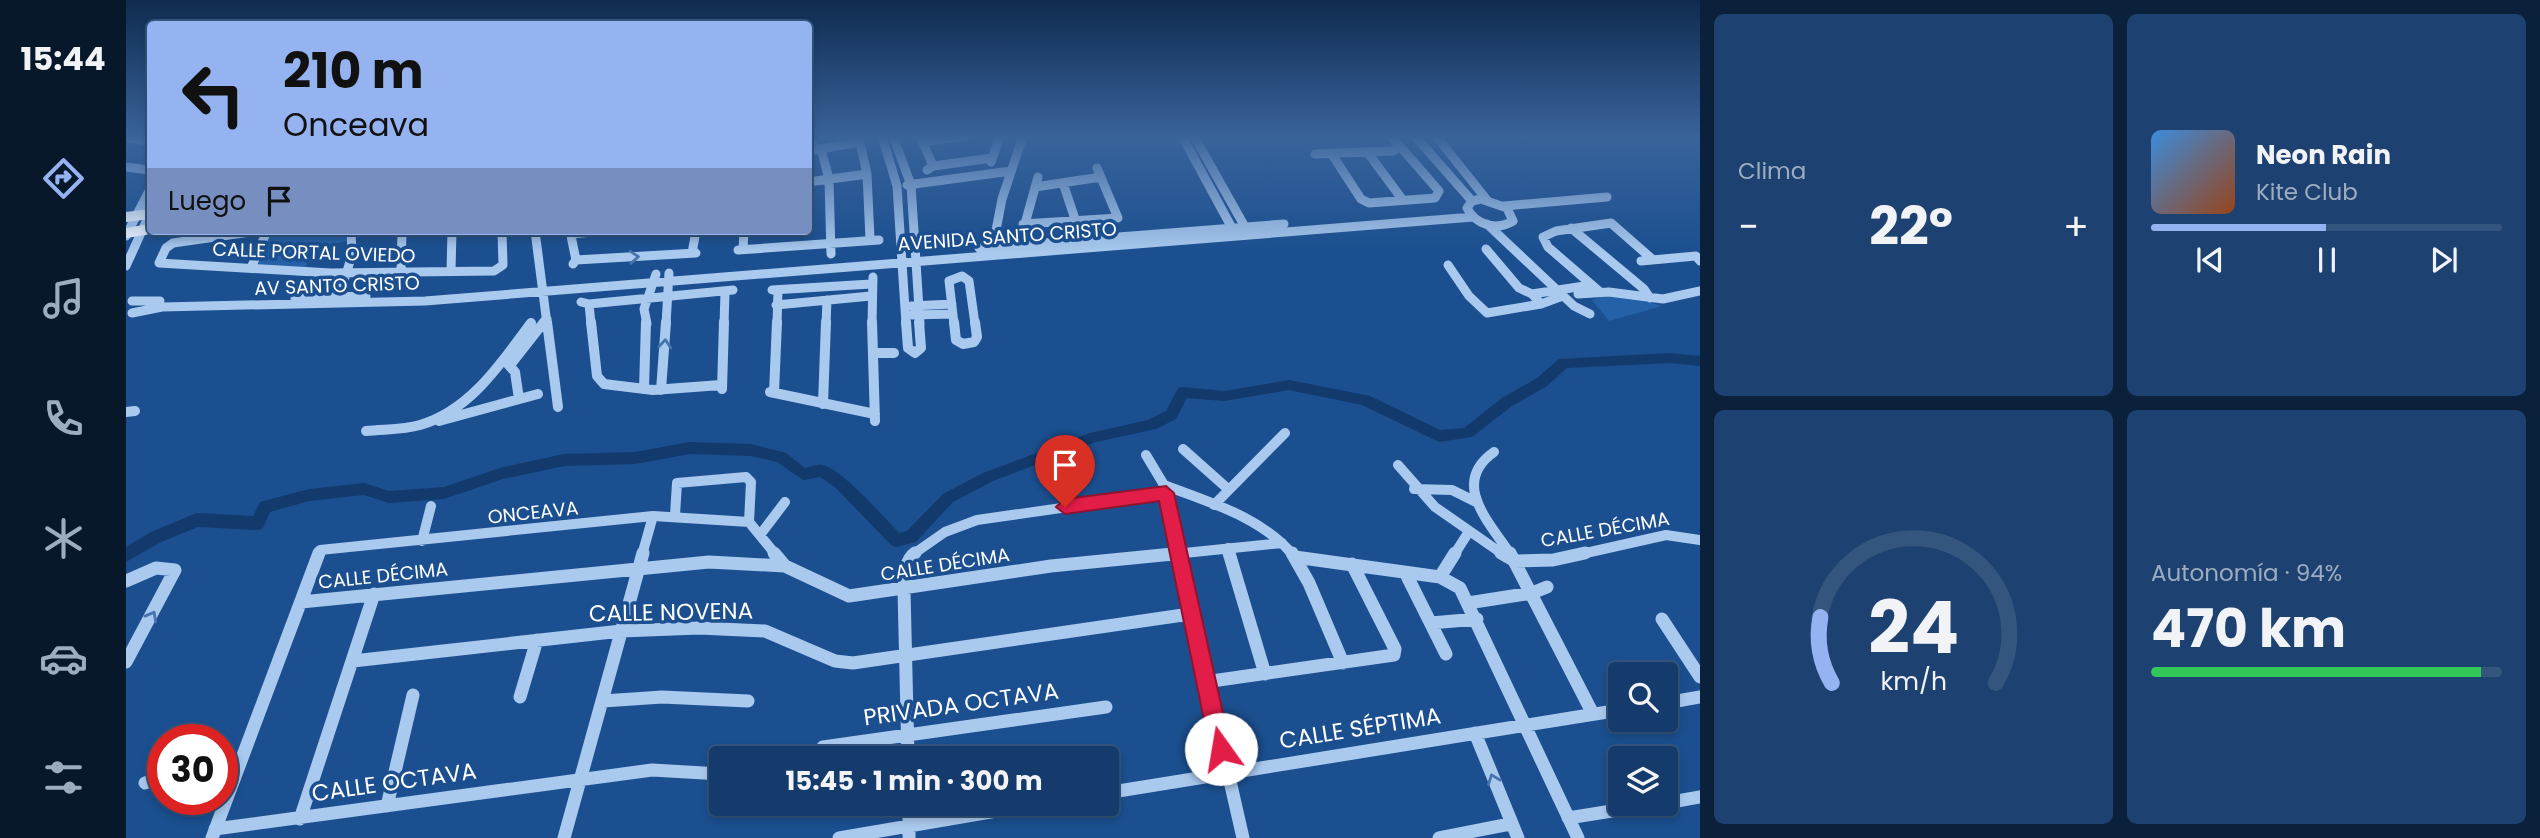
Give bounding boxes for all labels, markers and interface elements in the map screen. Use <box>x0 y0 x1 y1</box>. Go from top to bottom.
text: 15:44 <box>20 36 106 81</box>
text: 210 m <box>283 37 424 105</box>
icon: left <box>168 49 259 140</box>
text: Onceava <box>283 102 429 147</box>
text: Neon Rain <box>2256 137 2391 173</box>
icon: directions <box>39 154 88 203</box>
text: Clima <box>1738 155 1806 187</box>
text: Kite Club <box>2256 176 2358 208</box>
icon: arrive <box>260 182 298 220</box>
text: Luego <box>168 183 246 219</box>
text: 22° <box>1869 190 1953 263</box>
text: − <box>1738 200 1759 253</box>
text: + <box>2063 200 2089 253</box>
street label: AVENIDA SANTO CRISTO <box>897 215 1118 258</box>
street label: CALLE PORTAL OVIEDO <box>212 235 416 270</box>
icon: previous <box>2191 241 2229 279</box>
icon: pause <box>2308 241 2346 279</box>
icon: next <box>2425 241 2463 279</box>
one-way arrow <box>629 249 640 264</box>
street label: AV SANTO CRISTO <box>254 269 420 302</box>
icon: music <box>39 274 88 323</box>
one-way arrow <box>657 338 672 349</box>
icon: phone <box>39 394 88 443</box>
pin <box>1035 435 1095 507</box>
icon: arrive <box>1046 446 1084 484</box>
street label: ONCEAVA <box>486 494 580 531</box>
street label: CALLE DÉCIMA <box>1539 505 1672 554</box>
icon: climate <box>39 514 88 563</box>
street label: CALLE DÉCIMA <box>879 541 1012 588</box>
street label: CALLE DÉCIMA <box>317 555 449 596</box>
text: Autonomía · 94% <box>2151 557 2342 589</box>
text: 24 <box>1868 577 1959 678</box>
text: 470 km <box>2151 592 2346 665</box>
street label: CALLE NOVENA <box>589 595 753 629</box>
one-way arrow <box>143 610 157 623</box>
icon: car <box>39 634 88 683</box>
map controls <box>1608 662 1678 816</box>
button: search <box>1608 662 1678 732</box>
text: km/h <box>1880 664 1947 699</box>
street label: PRIVADA OCTAVA <box>861 674 1061 734</box>
street label: CALLE SÉPTIMA <box>1277 699 1443 757</box>
position arrow <box>1184 712 1258 786</box>
speed limit sign: 30 <box>147 724 238 815</box>
button: layers <box>1608 746 1678 816</box>
icon: filters <box>39 753 88 802</box>
street label: CALLE OCTAVA <box>310 755 478 809</box>
text: 15:45 · 1 min · 300 m <box>786 763 1042 799</box>
one-way arrow <box>1487 773 1501 785</box>

